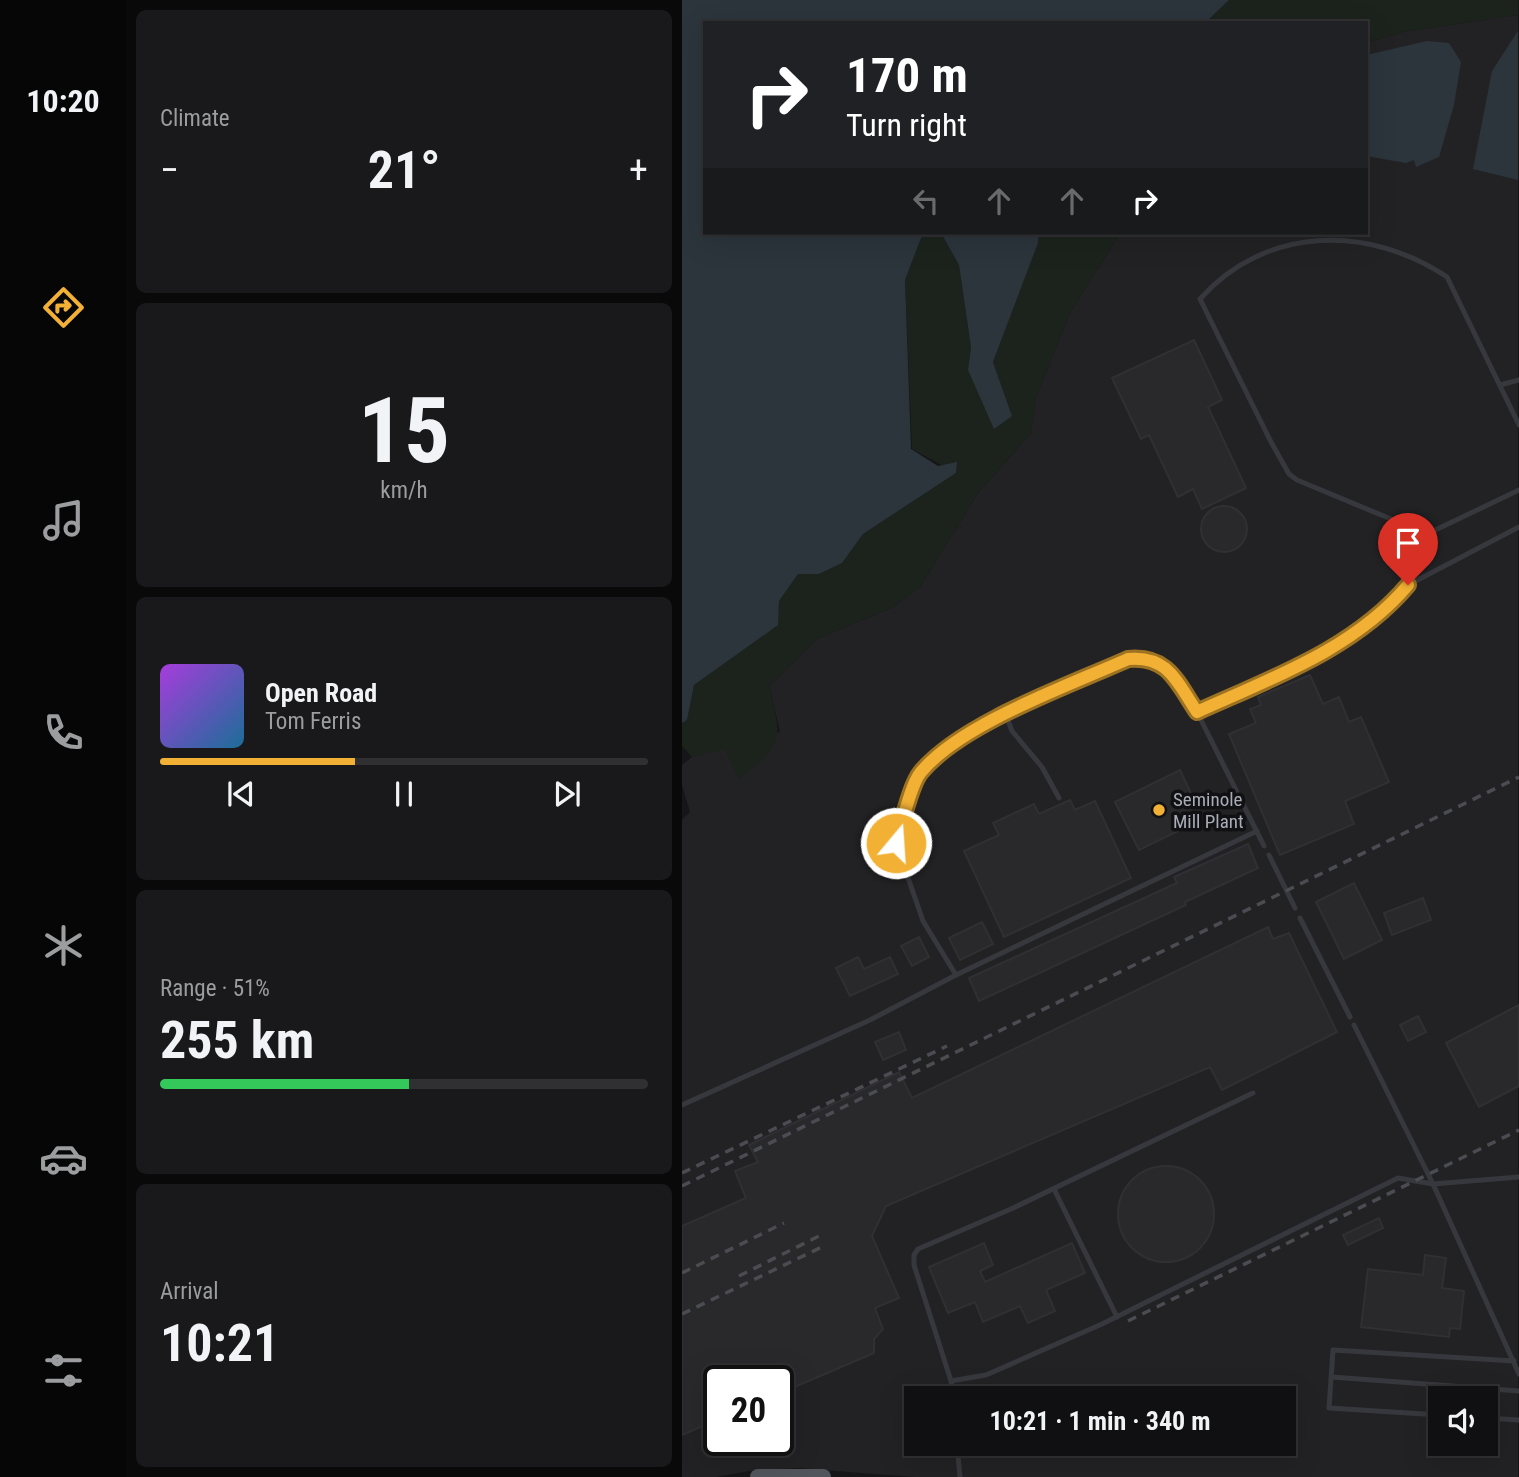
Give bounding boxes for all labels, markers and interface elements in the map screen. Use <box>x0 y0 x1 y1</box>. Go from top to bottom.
text: 170 m <box>846 47 968 104</box>
icon: right <box>731 49 822 140</box>
text: 10:20 <box>26 82 100 120</box>
text: Climate <box>160 105 230 132</box>
text: Turn right <box>846 106 967 144</box>
text: 21° <box>368 140 440 201</box>
text: − <box>160 148 179 192</box>
text: + <box>629 148 648 192</box>
icon: left <box>907 182 945 220</box>
icon: ahead <box>980 182 1018 220</box>
icon: ahead <box>1053 182 1091 220</box>
icon: right <box>1126 182 1164 220</box>
icon: directions <box>39 283 88 332</box>
text: 15 <box>358 378 450 484</box>
text: km/h <box>380 477 428 504</box>
icon: music <box>39 496 88 545</box>
pin <box>1378 513 1438 585</box>
icon: arrive <box>1389 524 1427 562</box>
text: Open Road <box>265 678 377 708</box>
icon: phone <box>39 708 88 757</box>
text: Tom Ferris <box>265 708 361 735</box>
icon: previous <box>222 775 260 813</box>
icon: pause <box>385 775 423 813</box>
icon: next <box>548 775 586 813</box>
place label: Seminole Mill Plant <box>1173 788 1244 833</box>
marker: Seminole Mill Plant <box>1151 802 1167 818</box>
position arrow <box>859 806 933 880</box>
icon: climate <box>39 921 88 970</box>
text: Range · 51% <box>160 975 270 1002</box>
text: 255 km <box>160 1010 314 1071</box>
icon: car <box>39 1134 88 1183</box>
text: Arrival <box>160 1278 219 1305</box>
text: 10:21 <box>160 1313 279 1374</box>
icon: filters <box>39 1346 88 1395</box>
speed limit sign: 20 <box>703 1365 794 1456</box>
map controls <box>1428 1386 1498 1456</box>
button: sound <box>1428 1386 1498 1456</box>
text: 10:21 · 1 min · 340 m <box>990 1406 1210 1436</box>

